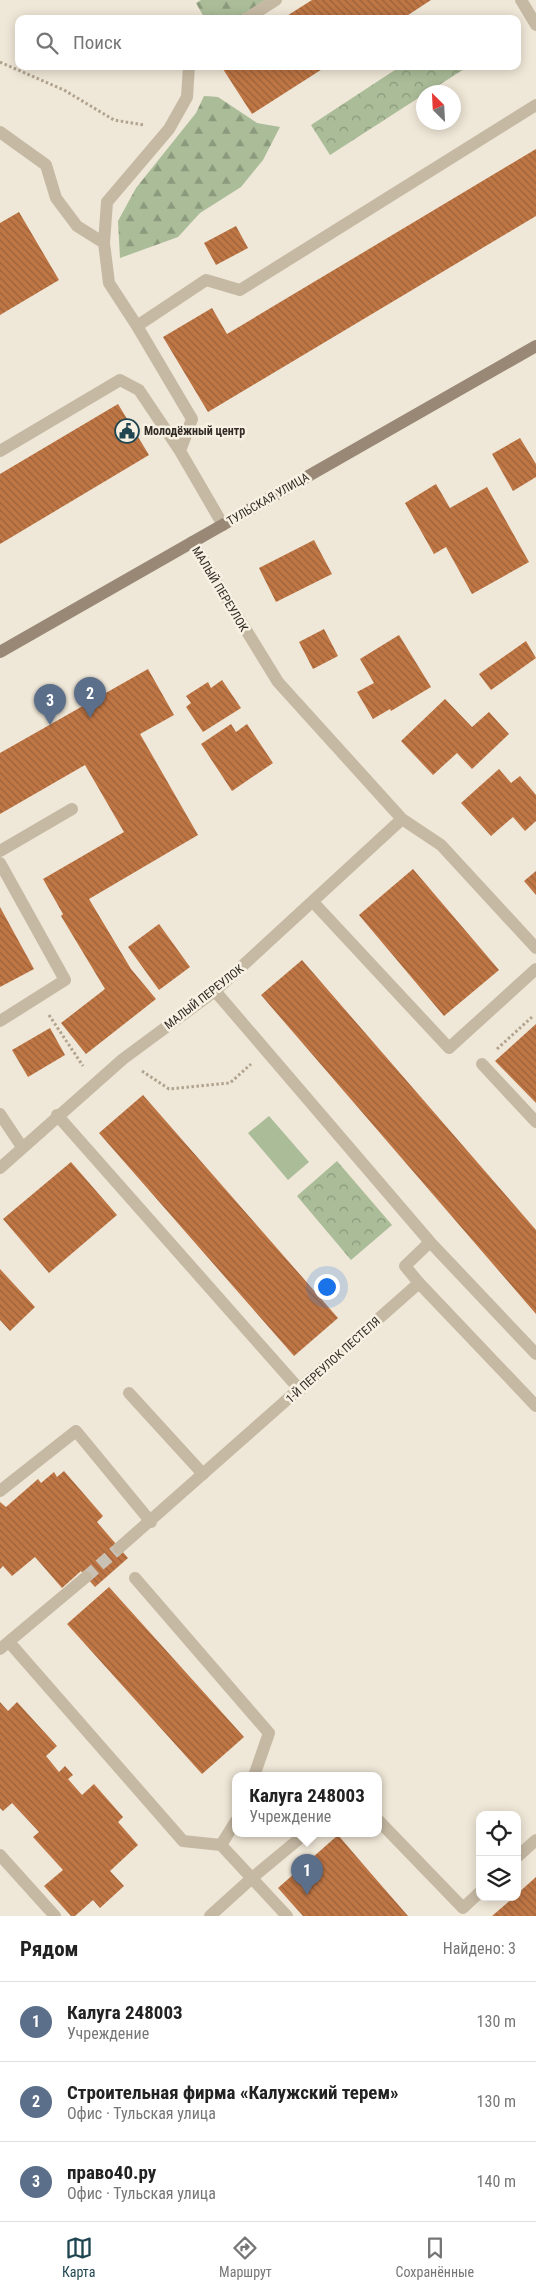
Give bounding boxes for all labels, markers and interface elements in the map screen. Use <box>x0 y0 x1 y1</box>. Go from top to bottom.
search box <box>15 15 521 70</box>
icon: search <box>33 29 61 57</box>
text: Поиск <box>73 31 122 54</box>
north arrow <box>416 85 461 130</box>
public building icon: Молодёжный центр <box>114 418 140 444</box>
place label: Молодёжный центр <box>144 424 245 438</box>
street label: ТУЛЬСКАЯ УЛИЦА <box>225 470 312 528</box>
street label: МАЛЫЙ ПЕРЕУЛОК <box>189 544 252 634</box>
pin: 2 <box>74 677 106 718</box>
pin: 3 <box>34 684 66 725</box>
street label: МАЛЫЙ ПЕРЕУЛОК <box>161 961 247 1032</box>
your location <box>314 1274 340 1300</box>
street label: 1-Й ПЕРЕУЛОК ПЕСТЕЛЯ <box>282 1313 383 1406</box>
popup <box>232 1772 382 1837</box>
text: Калуга 248003 <box>249 1784 365 1807</box>
text: Учреждение <box>249 1807 331 1826</box>
map controls <box>476 1811 521 1901</box>
button: locate <box>476 1811 521 1856</box>
pin: 1 <box>291 1854 323 1895</box>
button: layers <box>476 1856 521 1901</box>
text: Рядом <box>20 1937 79 1961</box>
text: Найдено: 3 <box>443 1939 516 1958</box>
text: Калуга 248003 <box>67 2001 183 2024</box>
text: 1 <box>32 2012 40 2031</box>
text: 130 m <box>477 2012 516 2031</box>
text: Учреждение <box>67 2024 149 2043</box>
text: Строительная фирма «Калужский терем» <box>67 2081 399 2104</box>
text: 2 <box>32 2092 40 2111</box>
text: 130 m <box>477 2092 516 2111</box>
text: Офис · Тульская улица <box>67 2104 216 2123</box>
text: право40.ру <box>67 2161 156 2184</box>
text: 3 <box>32 2172 40 2191</box>
text: 140 m <box>477 2172 516 2191</box>
text: Офис · Тульская улица <box>67 2184 216 2203</box>
tab: Карта <box>62 2234 95 2280</box>
tab: Маршрут <box>219 2234 272 2280</box>
tab: Сохранённые <box>396 2234 474 2280</box>

